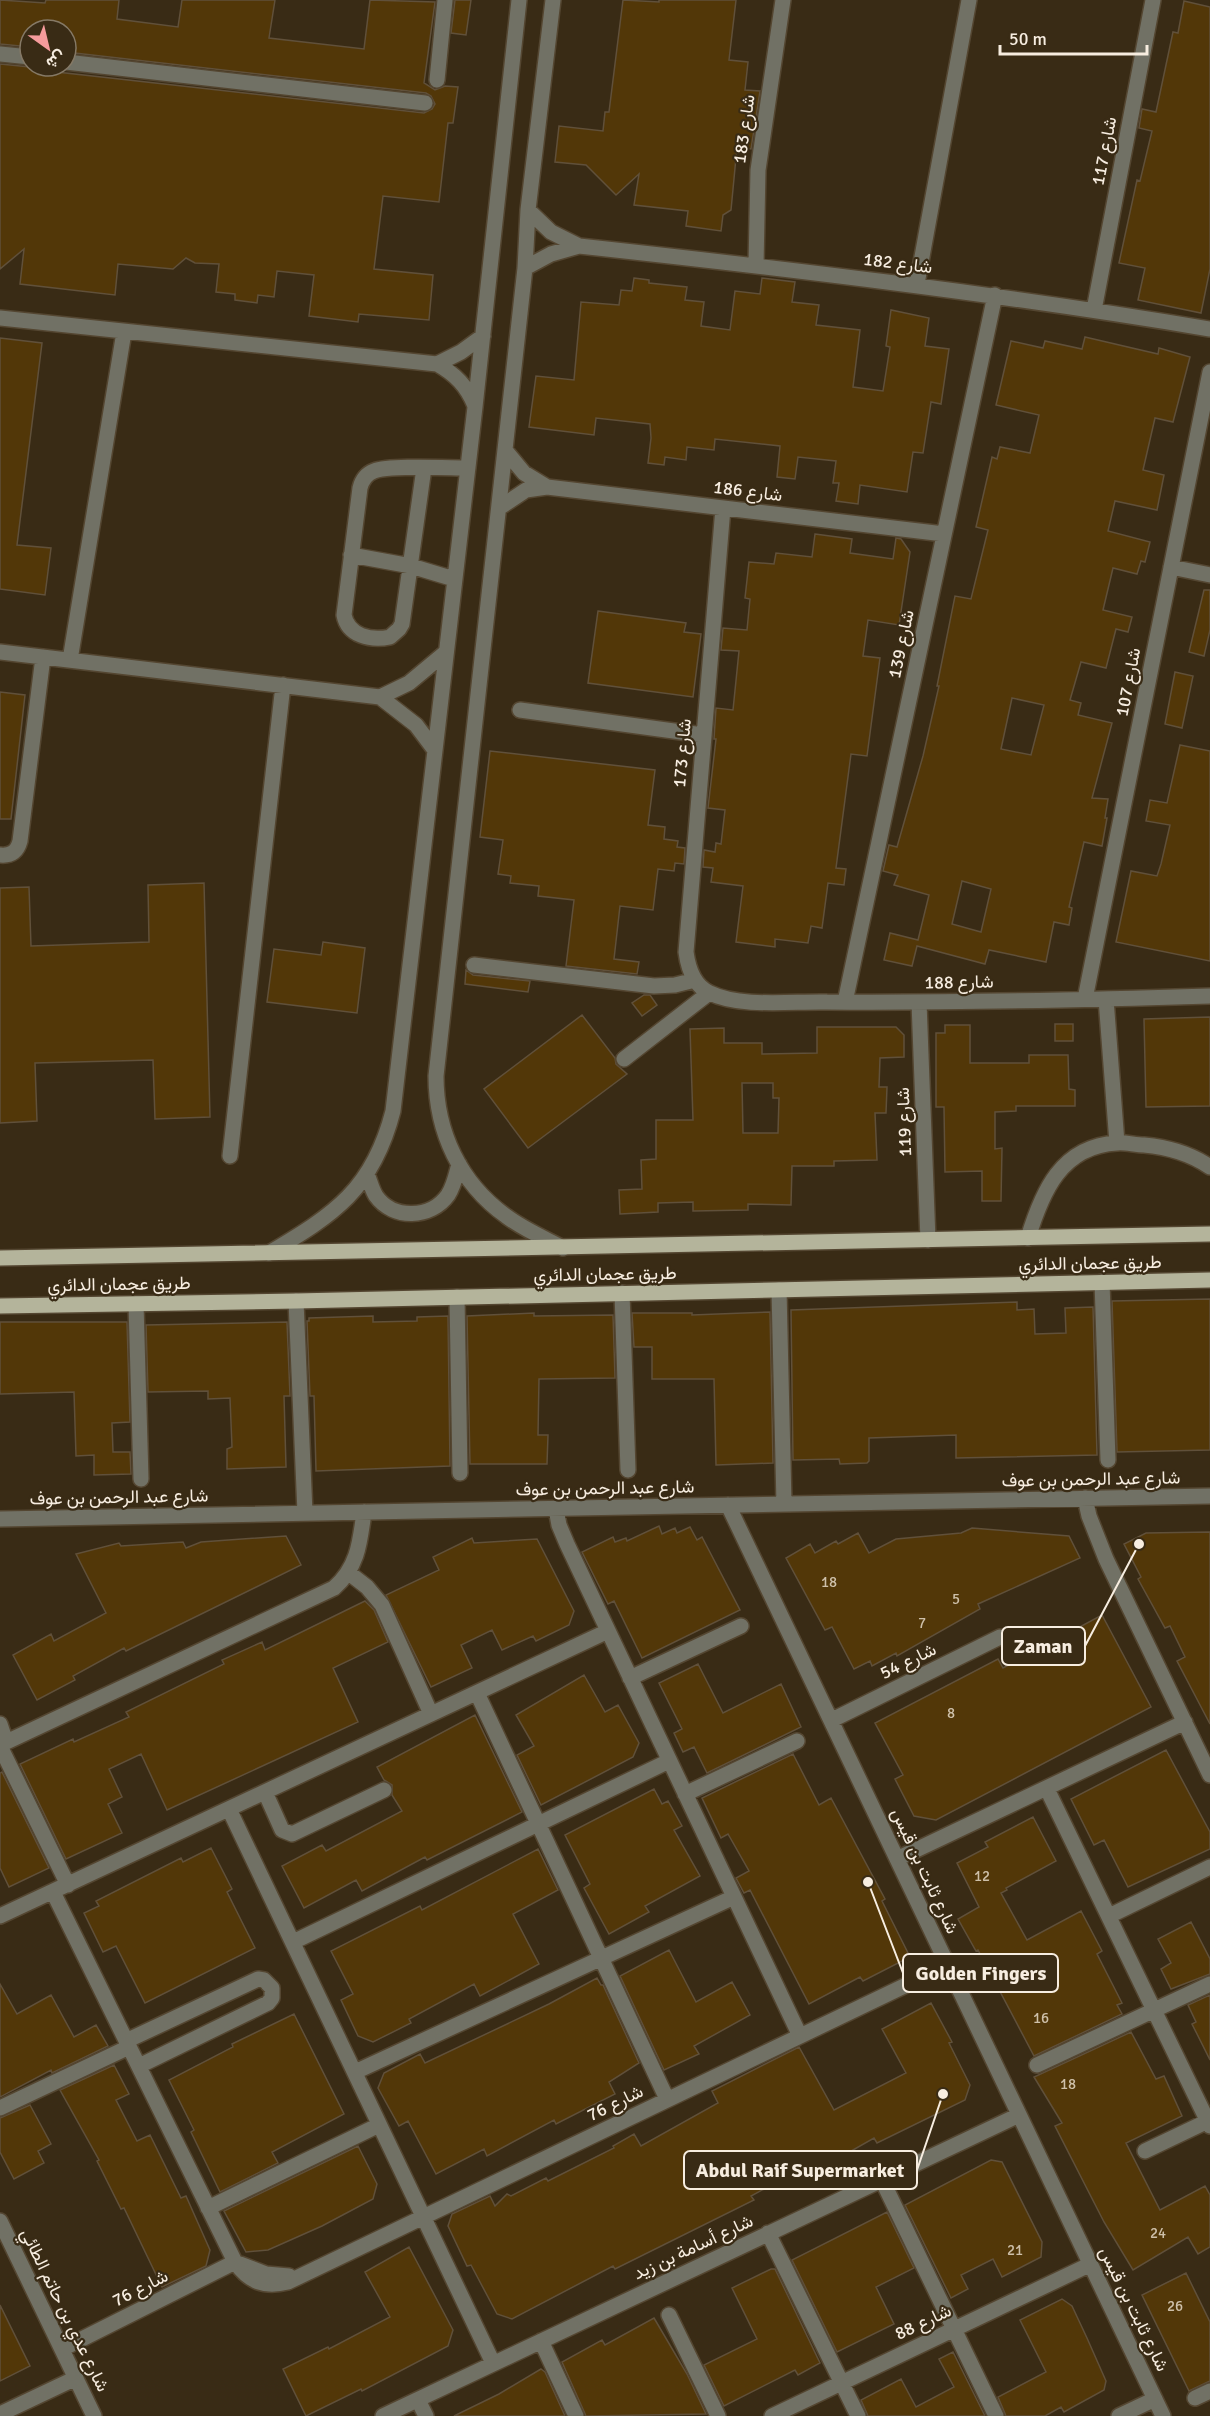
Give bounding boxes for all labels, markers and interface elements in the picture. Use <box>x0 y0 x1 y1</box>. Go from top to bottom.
north arrow <box>18 18 78 78</box>
scale bar <box>1000 18 1147 56</box>
text: 50 m <box>1009 28 1047 50</box>
text: ش <box>42 46 69 73</box>
street label: شارع 183 <box>728 93 761 165</box>
street label: شارع 117 <box>1087 115 1122 187</box>
street label: شارع 182 <box>862 248 934 279</box>
street label: شارع 186 <box>712 476 784 507</box>
street label: شارع 139 <box>883 608 920 680</box>
street label: شارع 107 <box>1111 646 1146 718</box>
street label: شارع 173 <box>668 718 697 789</box>
street label: شارع 188 <box>924 970 994 995</box>
street label: شارع 119 <box>892 1087 917 1157</box>
street label: طريق عجمان الدائري <box>1018 1251 1162 1279</box>
street label: طريق عجمان الدائري <box>533 1262 677 1290</box>
street label: طريق عجمان الدائري <box>47 1272 191 1300</box>
street label: شارع عبد الرحمن بن عوف <box>1001 1466 1181 1493</box>
street label: شارع عبد الرحمن بن عوف <box>515 1475 695 1502</box>
street label: شارع عبد الرحمن بن عوف <box>29 1484 209 1511</box>
house number: 18 <box>821 1573 837 1591</box>
house number: 5 <box>952 1590 960 1608</box>
house number: 7 <box>918 1614 926 1632</box>
callout: Zaman <box>1002 1627 1085 1665</box>
text: Zaman <box>1013 1634 1073 1659</box>
street label: شارع 54 <box>876 1638 940 1685</box>
house number: 8 <box>947 1704 955 1722</box>
street label: شارع ثابت بن قيس <box>885 1805 964 1938</box>
house number: 12 <box>974 1867 990 1885</box>
callout: Golden Fingers <box>903 1954 1058 1992</box>
text: Golden Fingers <box>916 1961 1047 1986</box>
house number: 16 <box>1033 2009 1049 2027</box>
house number: 18 <box>1060 2075 1076 2093</box>
street label: شارع 76 <box>583 2080 647 2127</box>
callout: Abdul Raif Supermarket <box>684 2151 917 2189</box>
text: Abdul Raif Supermarket <box>696 2158 905 2183</box>
street label: شارع أسامة بن زيد <box>630 2210 757 2285</box>
house number: 24 <box>1150 2224 1166 2242</box>
street label: شارع عدي بن حاتم الطائي <box>12 2225 114 2397</box>
house number: 21 <box>1007 2241 1023 2259</box>
street label: شارع ثابت بن قيس <box>1093 2243 1174 2375</box>
street label: شارع 76 <box>108 2265 172 2312</box>
house number: 26 <box>1167 2297 1183 2315</box>
street label: شارع 88 <box>891 2299 955 2345</box>

